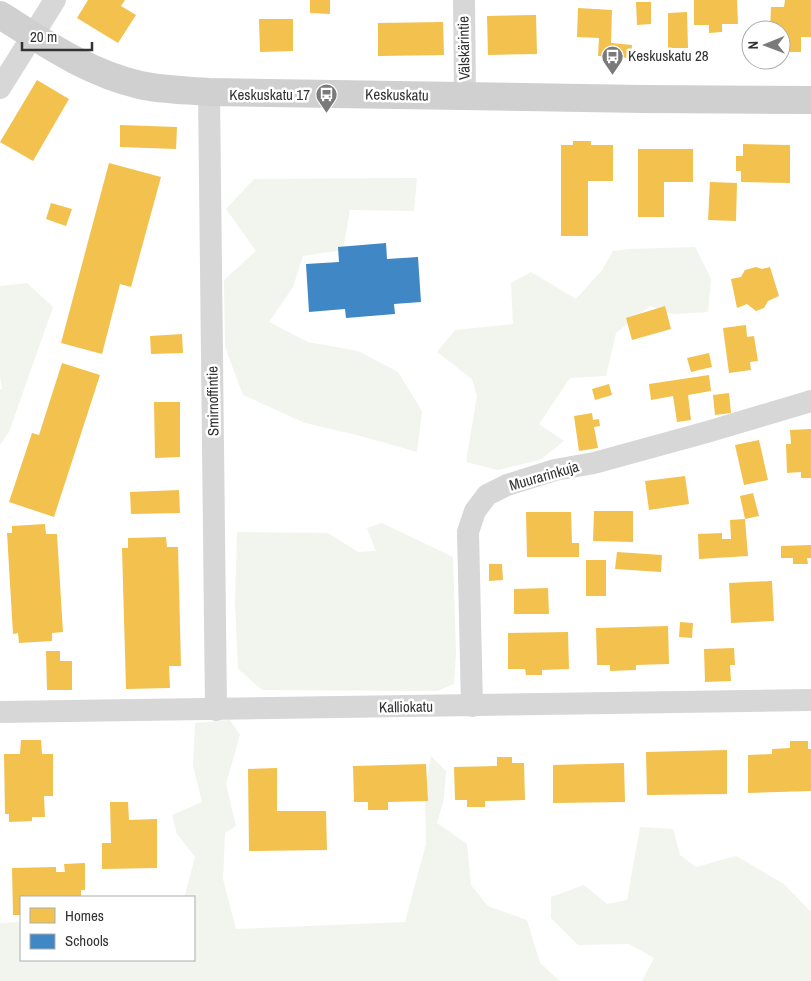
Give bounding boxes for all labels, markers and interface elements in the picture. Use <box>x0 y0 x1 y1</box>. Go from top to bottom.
street label: Välskärintie <box>452 16 475 80</box>
scale bar <box>22 20 92 52</box>
north arrow <box>741 20 791 70</box>
text: 20 m <box>30 26 57 47</box>
text: N <box>744 41 762 50</box>
bus stop icon: Keskuskatu 28 <box>600 44 624 75</box>
place label: Keskuskatu 28 <box>628 45 709 66</box>
bus stop icon: Keskuskatu 17 <box>314 83 338 114</box>
street label: Keskuskatu <box>365 83 429 106</box>
place label: Keskuskatu 17 <box>229 84 310 105</box>
street label: Smirnoffintie <box>201 366 224 436</box>
street label: Muurarinkuja <box>506 455 581 496</box>
street label: Kalliokatu <box>379 696 433 717</box>
legend <box>20 896 195 961</box>
text: Homes <box>65 905 104 926</box>
text: Schools <box>65 930 109 951</box>

